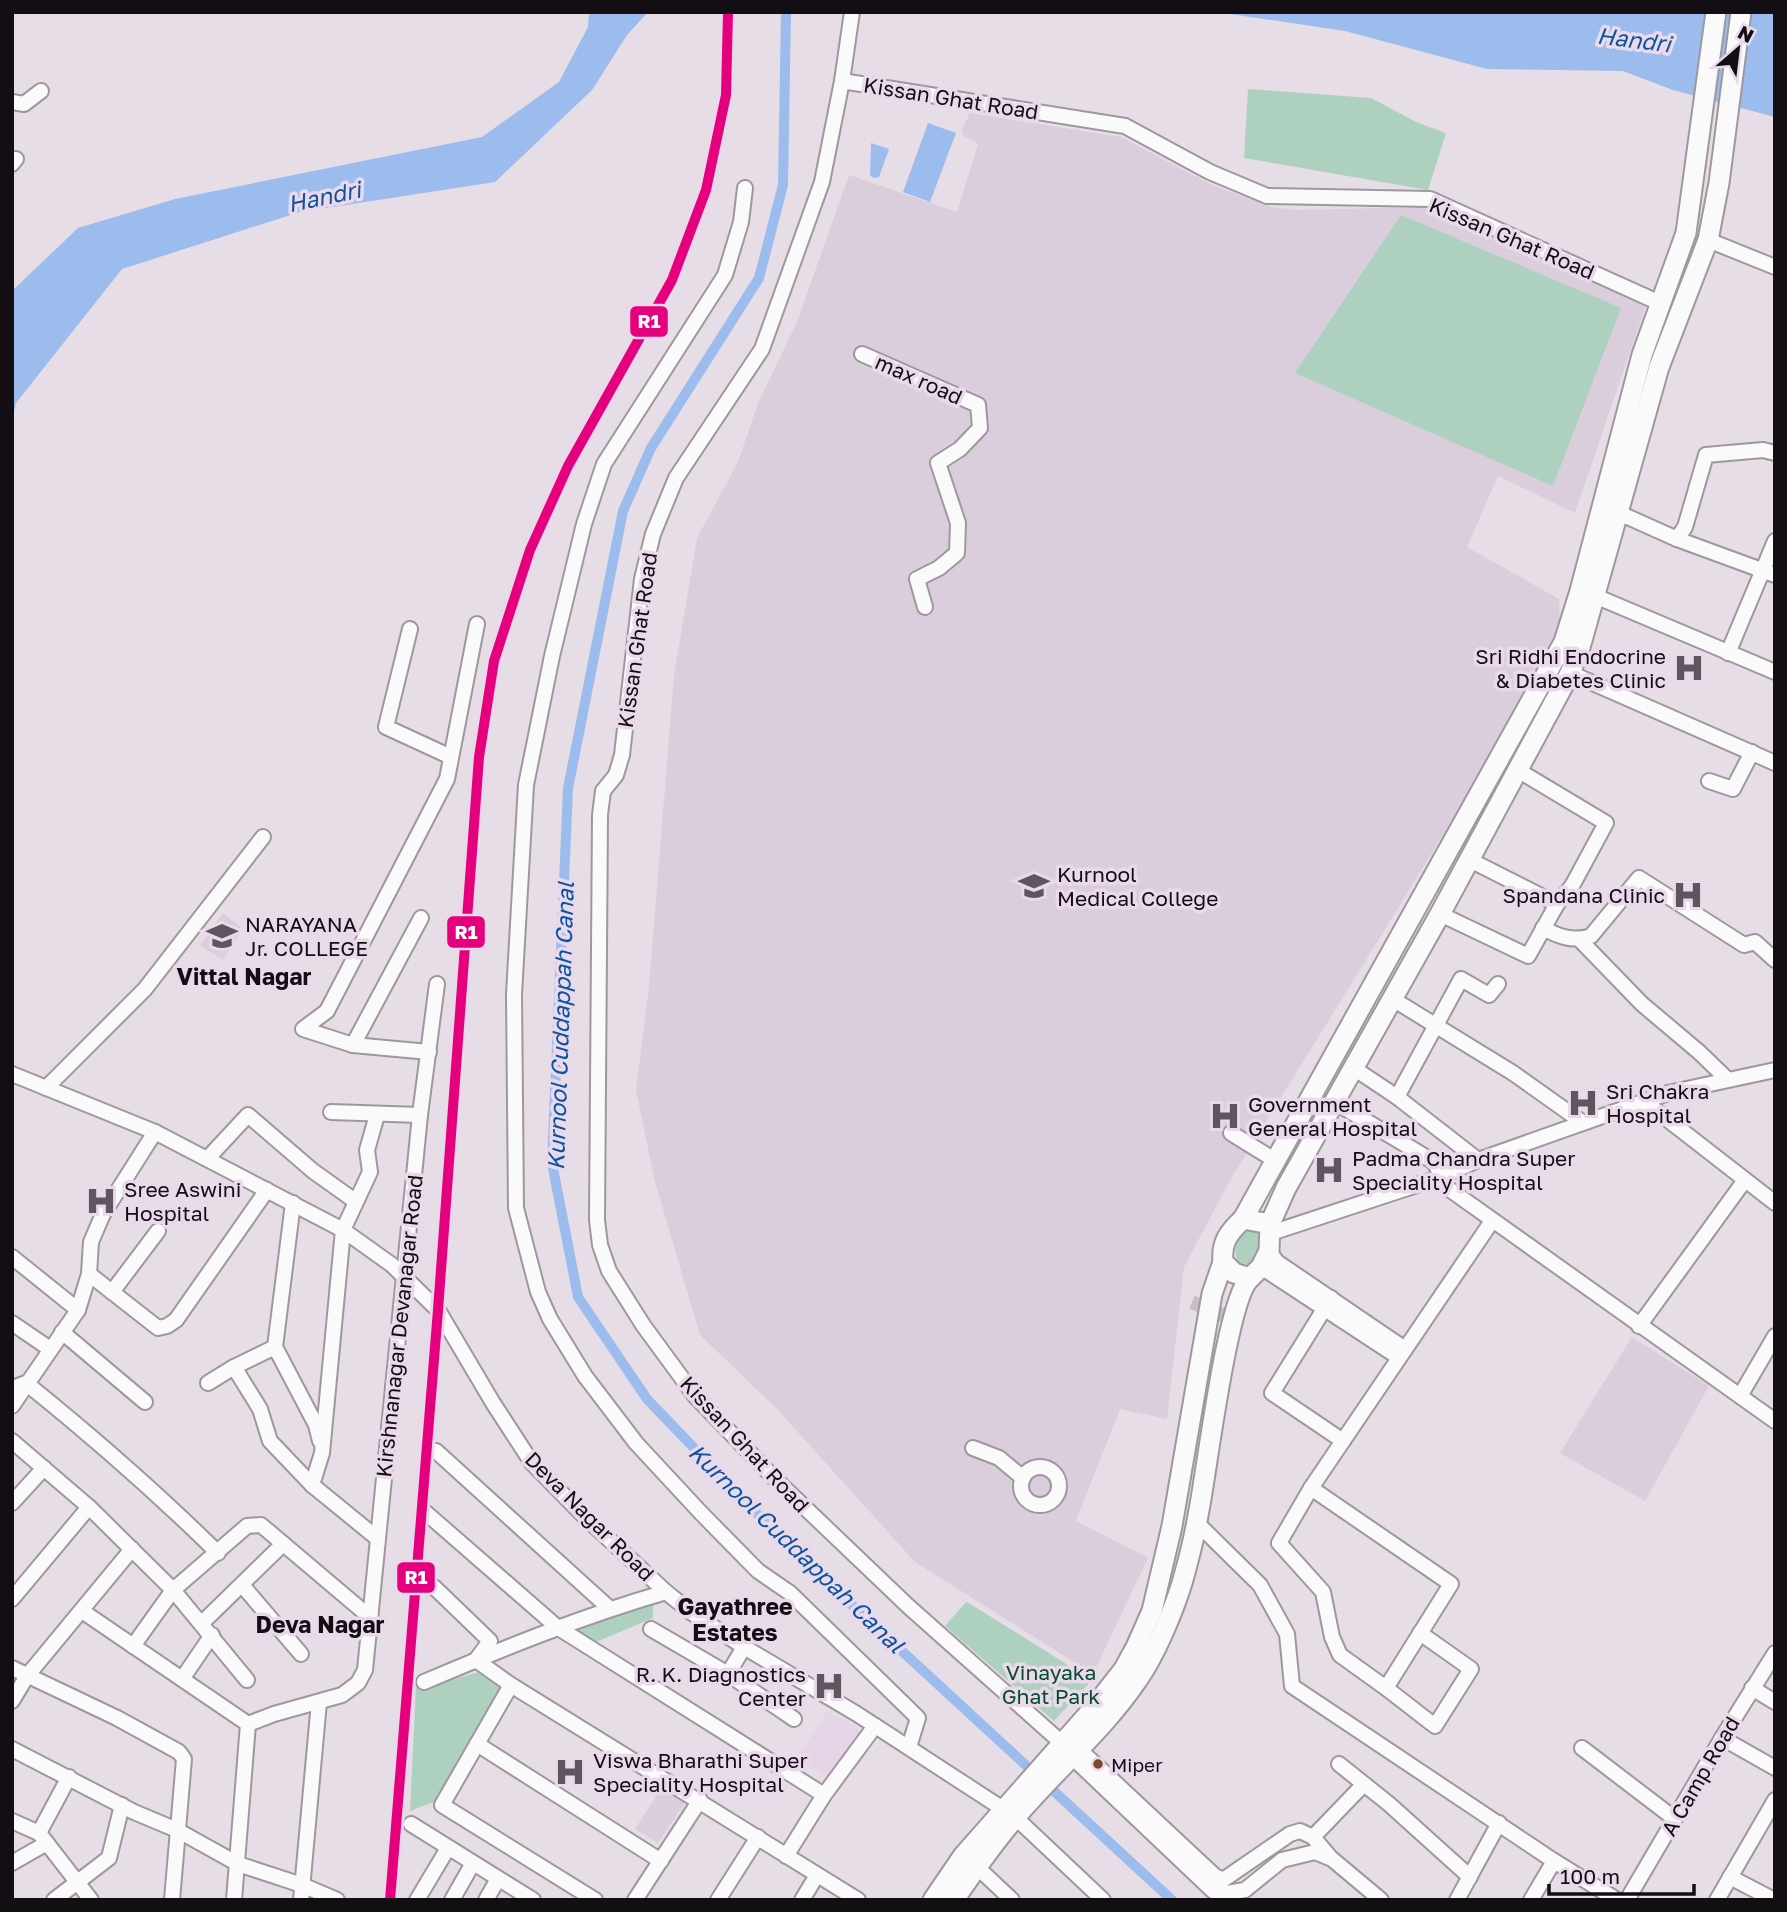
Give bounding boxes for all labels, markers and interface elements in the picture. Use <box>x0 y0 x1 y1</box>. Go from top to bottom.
north arrow <box>1703 14 1773 84</box>
text: N <box>1734 20 1758 47</box>
water label: Handri <box>1596 21 1675 58</box>
street label: Kissan Ghat Road <box>862 71 1040 125</box>
water label: Handri <box>285 174 366 217</box>
street label: Kissan Ghat Road <box>1426 191 1598 285</box>
line badge: R1 <box>629 305 669 338</box>
text: R1 <box>638 309 661 332</box>
street label: max road <box>871 348 967 410</box>
street label: Kissan Ghat Road <box>612 551 662 729</box>
place label: Sri Ridhi Endocrine & Diabetes Clinic <box>1475 643 1666 693</box>
hospital icon: Sri Ridhi Endocrine & Diabetes Clinic <box>1672 651 1706 685</box>
place label: Kurnool Medical College <box>1057 861 1218 911</box>
school or university icon: Kurnool Medical College <box>1017 869 1051 903</box>
hospital icon: Spandana Clinic <box>1671 878 1705 912</box>
water label: Kurnool Cuddappah Canal <box>541 880 579 1171</box>
place label: Spandana Clinic <box>1502 882 1665 908</box>
place label: NARAYANA Jr. COLLEGE <box>245 911 368 961</box>
line badge: R1 <box>446 915 486 949</box>
school or university icon: NARAYANA Jr. COLLEGE <box>205 919 239 953</box>
text: R1 <box>455 920 478 943</box>
district label: Vittal Nagar <box>177 962 311 990</box>
place label: Sri Chakra Hospital <box>1606 1078 1709 1128</box>
hospital icon: Sri Chakra Hospital <box>1566 1086 1600 1120</box>
place label: Government General Hospital <box>1248 1091 1417 1141</box>
hospital icon: Government General Hospital <box>1208 1099 1242 1133</box>
place label: Padma Chandra Super Speciality Hospital <box>1352 1145 1575 1195</box>
hospital icon: Padma Chandra Super Speciality Hospital <box>1312 1153 1346 1187</box>
street label: Kirshnanagar Devanagar Road <box>370 1173 428 1479</box>
place label: Sree Aswini Hospital <box>124 1176 241 1226</box>
hospital icon: Sree Aswini Hospital <box>84 1184 118 1218</box>
street label: Kissan Ghat Road <box>675 1370 815 1518</box>
water label: Kurnool Cuddappah Canal <box>684 1438 912 1659</box>
street label: Deva Nagar Road <box>520 1446 660 1586</box>
line badge: R1 <box>396 1561 436 1594</box>
text: R1 <box>405 1565 428 1588</box>
district label: Gayathree Estates <box>677 1592 793 1646</box>
district label: Deva Nagar <box>256 1610 384 1638</box>
park label: Vinayaka Ghat Park <box>1002 1659 1100 1709</box>
place label: R. K. Diagnostics Center <box>636 1661 806 1711</box>
hospital icon: R. K. Diagnostics Center <box>812 1669 846 1703</box>
street label: A Camp Road <box>1655 1712 1745 1840</box>
place label: Viswa Bharathi Super Speciality Hospital <box>593 1747 808 1797</box>
place label: Miper <box>1111 1753 1163 1776</box>
hospital icon: Viswa Bharathi Super Speciality Hospital <box>553 1755 587 1789</box>
marker: Miper <box>1091 1757 1105 1771</box>
scale bar <box>1549 1853 1694 1897</box>
text: 100 m <box>1560 1863 1620 1889</box>

